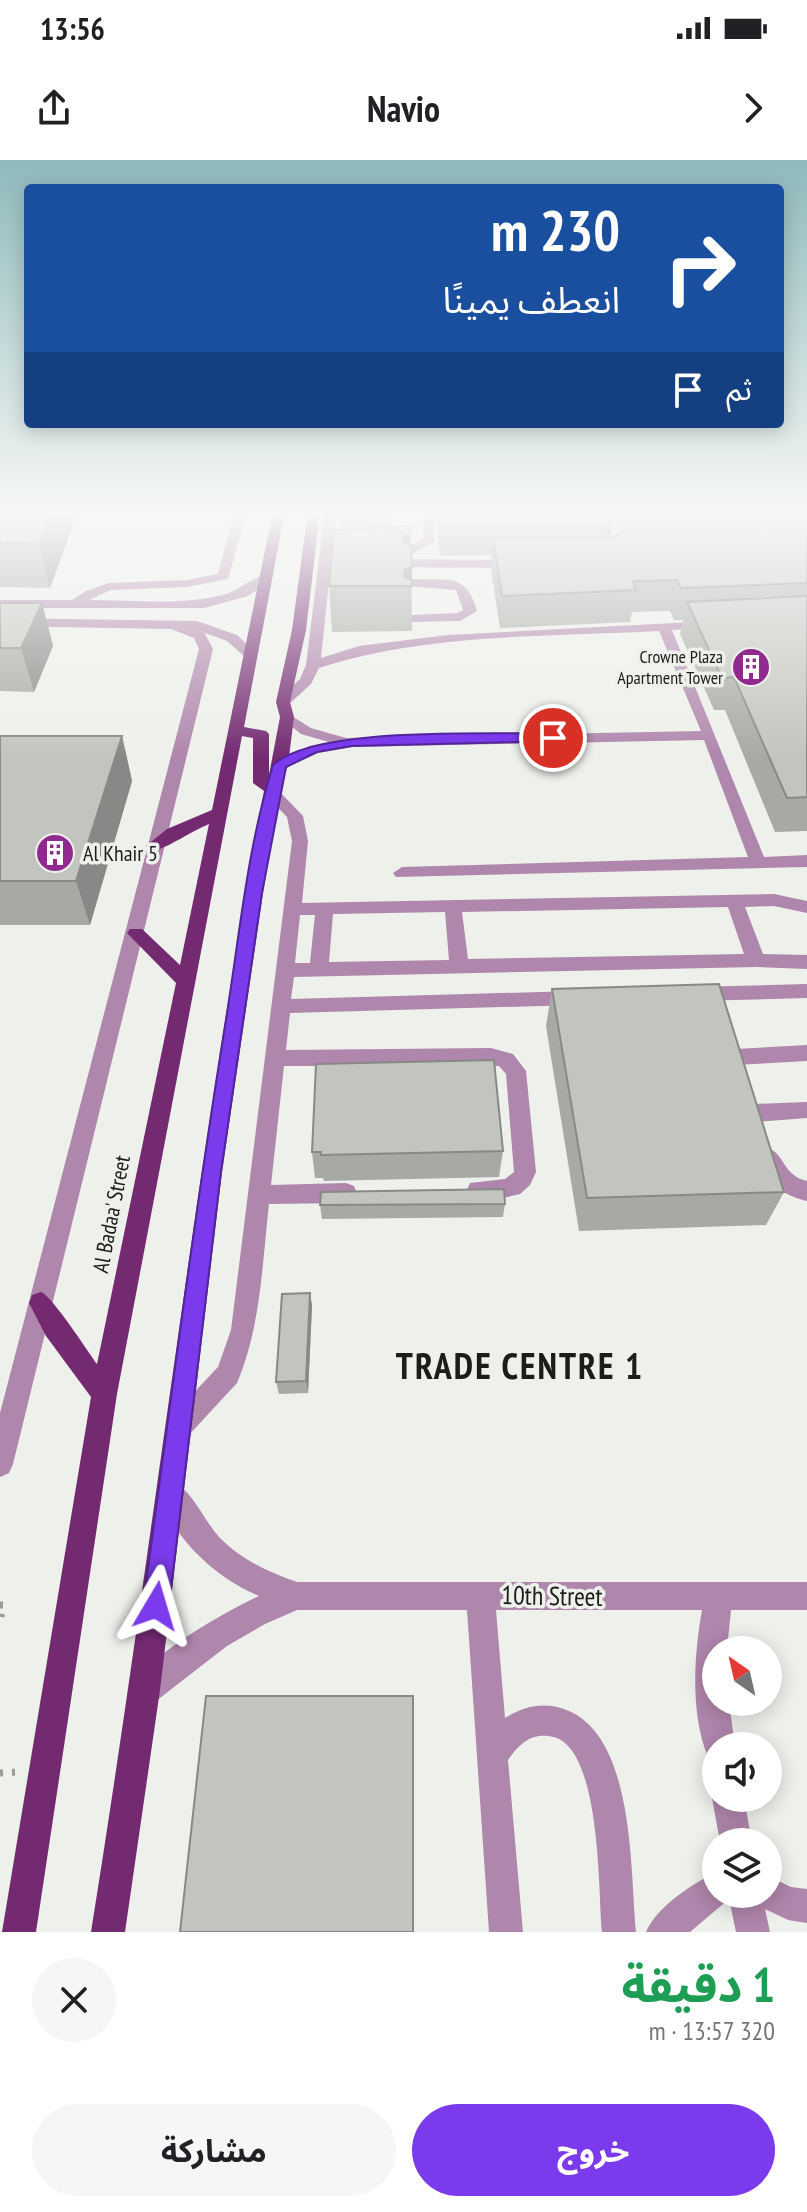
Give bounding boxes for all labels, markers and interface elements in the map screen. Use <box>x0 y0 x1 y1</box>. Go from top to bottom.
text: 13:56 <box>40 9 105 48</box>
text: Navio <box>367 85 440 132</box>
icon: share <box>32 86 76 130</box>
icon: forward <box>731 86 775 130</box>
text: 230 m <box>491 194 620 266</box>
icon: right <box>648 216 752 320</box>
text: انعطف يمينًا <box>442 276 620 323</box>
icon: arrive <box>666 368 710 412</box>
text: ثم <box>726 369 752 408</box>
place label: Crowne Plaza Apartment Tower <box>617 645 723 689</box>
building icon: Crowne Plaza Apartment Tower <box>730 646 772 688</box>
pin <box>519 704 587 772</box>
icon: arrive <box>531 716 575 760</box>
building icon: Al Khair 5 <box>34 832 76 874</box>
place label: Al Khair 5 <box>83 839 158 867</box>
street label: Al Badaa' Street <box>86 1153 136 1275</box>
district label: TRADE CENTRE 1 <box>396 1342 644 1389</box>
position arrow <box>114 1564 198 1648</box>
street label: 10th Street <box>501 1578 603 1613</box>
north arrow <box>702 1636 782 1716</box>
map controls <box>702 1636 782 1908</box>
button: sound <box>702 1732 782 1812</box>
button: layers <box>702 1828 782 1908</box>
text: 1 دقيقة <box>621 1953 775 2015</box>
button: close <box>32 1958 116 2042</box>
text: 320 m · 13:57 <box>649 2014 775 2047</box>
button: مشاركة <box>32 2104 396 2196</box>
button: خروج <box>412 2104 775 2196</box>

